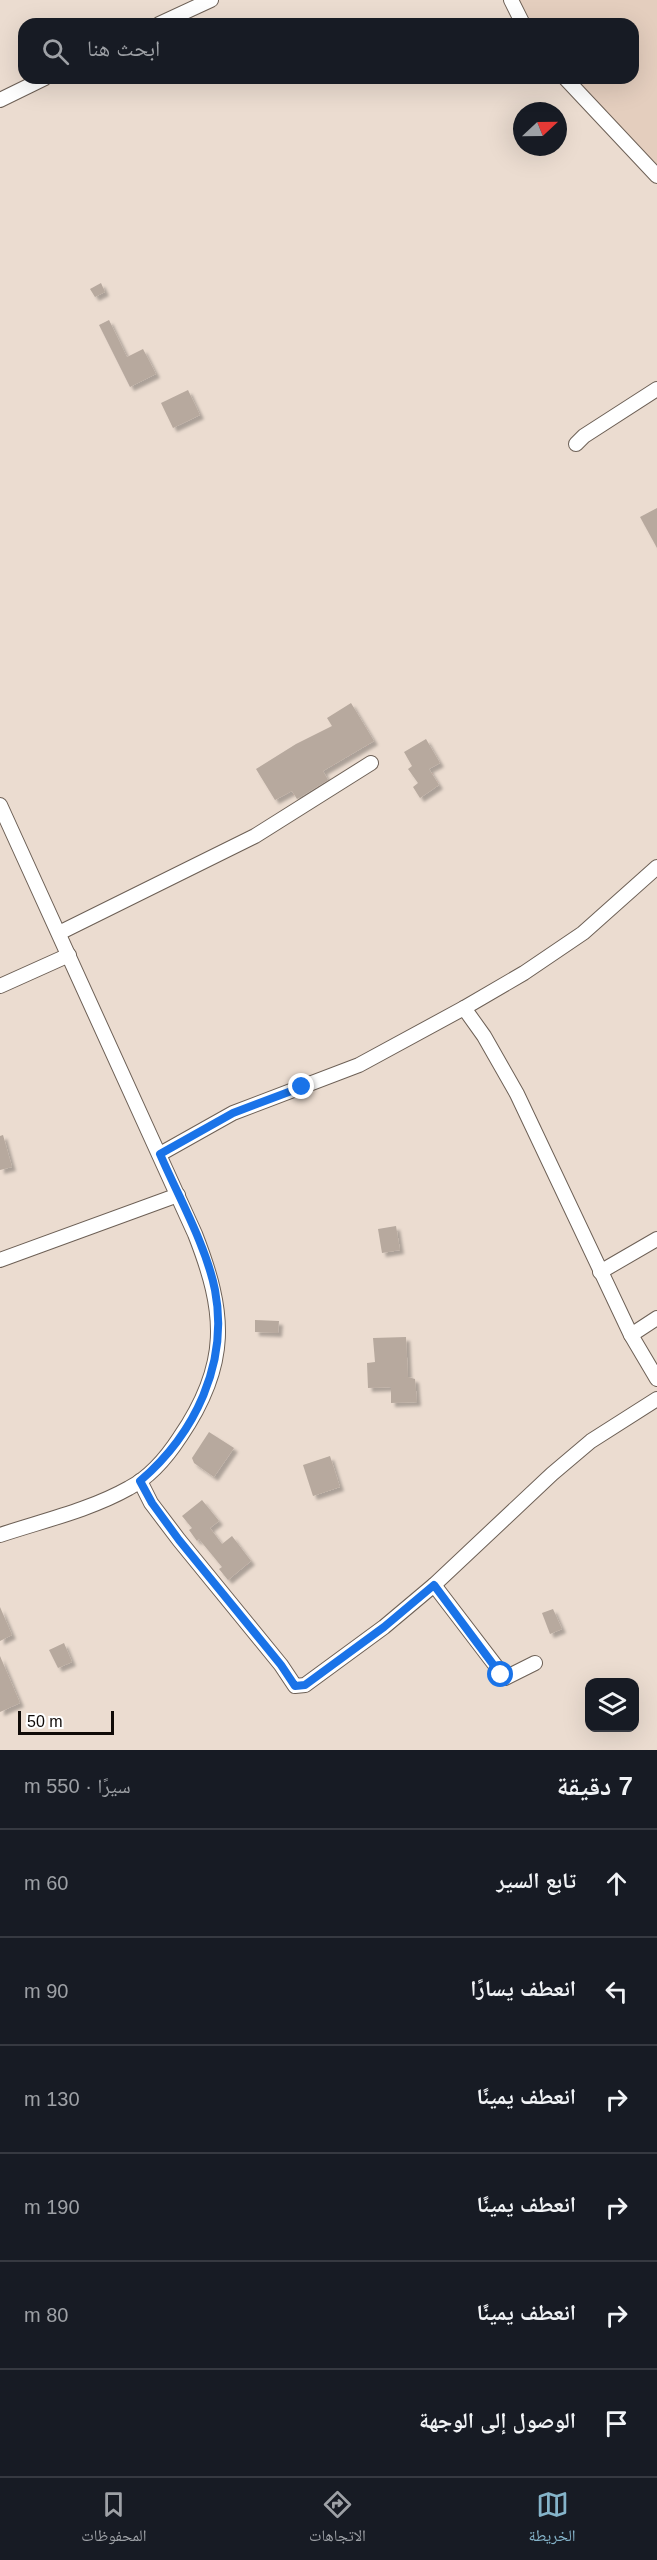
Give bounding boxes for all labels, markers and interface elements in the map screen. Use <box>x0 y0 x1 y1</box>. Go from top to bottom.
search box <box>18 18 639 84</box>
icon: search <box>39 35 72 68</box>
text: ابحث هنا <box>87 36 160 61</box>
north arrow <box>513 102 567 156</box>
route end <box>288 1073 314 1099</box>
route start <box>487 1661 513 1687</box>
map controls <box>585 1678 639 1732</box>
button: layers <box>585 1678 639 1732</box>
scale bar <box>18 1708 114 1736</box>
text: 50 m <box>27 1713 63 1730</box>
text: 7 دقيقة <box>557 1771 633 1801</box>
text: سيرًا · 550 m <box>24 1775 131 1797</box>
icon: ahead <box>600 1867 633 1900</box>
text: تابع السير <box>496 1868 576 1893</box>
text: 60 m <box>24 1872 68 1894</box>
icon: left <box>600 1975 633 2008</box>
text: انعطف يسارًا <box>470 1976 576 2001</box>
text: 90 m <box>24 1980 68 2002</box>
icon: right <box>600 2083 633 2116</box>
text: انعطف يمينًا <box>477 2084 576 2109</box>
text: 130 m <box>24 2088 80 2110</box>
icon: right <box>600 2191 633 2224</box>
text: انعطف يمينًا <box>477 2192 576 2217</box>
text: 190 m <box>24 2196 80 2218</box>
icon: right <box>600 2299 633 2332</box>
text: انعطف يمينًا <box>477 2300 576 2325</box>
text: 80 m <box>24 2304 68 2326</box>
icon: arrive <box>600 2407 633 2440</box>
text: الوصول إلى الوجهة <box>419 2408 576 2433</box>
tab: المحفوظات <box>81 2488 146 2551</box>
tab: الاتجاهات <box>309 2488 366 2551</box>
tab: الخريطة <box>529 2488 576 2551</box>

